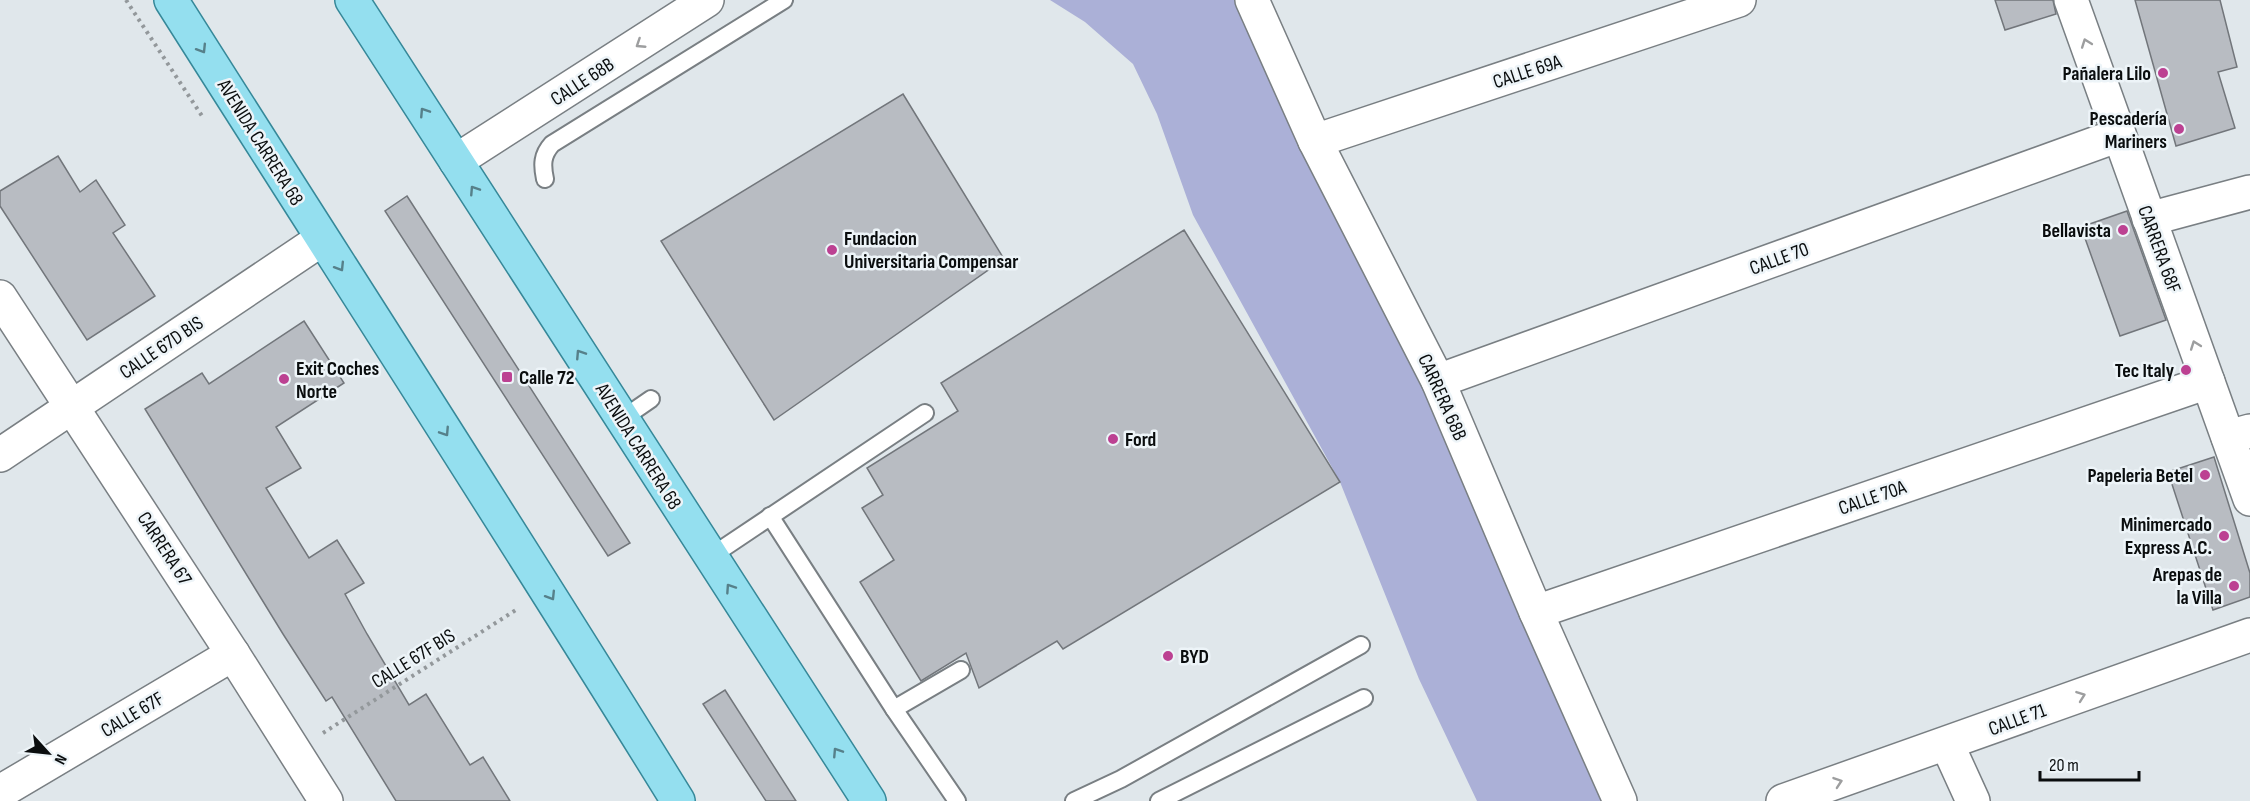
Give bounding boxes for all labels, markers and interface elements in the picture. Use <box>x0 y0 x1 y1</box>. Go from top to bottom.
one-way arrow <box>636 36 646 48</box>
one-way arrow <box>2081 38 2094 48</box>
one-way arrow <box>195 43 206 54</box>
street label: CALLE 69A <box>1490 50 1565 94</box>
street label: CALLE 68B <box>546 52 619 111</box>
place label: Pañalera Lilo <box>2062 62 2151 86</box>
marker: Pañalera Lilo <box>2156 66 2170 80</box>
street label: AVENIDA CARRERA 68 <box>211 74 309 210</box>
place label: Pescadería Mariners <box>2090 107 2167 154</box>
one-way arrow <box>420 108 432 118</box>
marker: Pescadería Mariners <box>2172 122 2186 136</box>
one-way arrow <box>471 185 482 196</box>
street label: CARRERA 68F <box>2132 202 2186 296</box>
place label: Bellavista <box>2042 219 2111 243</box>
marker: Bellavista <box>2116 223 2130 237</box>
place label: Fundacion Universitaria Compensar <box>844 227 1018 274</box>
street label: CALLE 70 <box>1746 237 1812 281</box>
marker: Fundacion Universitaria Compensar <box>825 243 839 257</box>
one-way arrow <box>333 261 344 272</box>
street label: CALLE 67D BIS <box>115 311 208 385</box>
one-way arrow <box>2189 340 2202 351</box>
one-way arrow <box>576 349 587 360</box>
street label: CARRERA 68B <box>1412 350 1472 445</box>
place label: Exit Coches Norte <box>296 357 380 404</box>
place label: Tec Italy <box>2115 359 2175 383</box>
marker: Tec Italy <box>2179 363 2193 377</box>
place label: Calle 72 <box>519 366 574 390</box>
marker: Calle 72 <box>500 370 514 384</box>
marker: Exit Coches Norte <box>277 372 291 386</box>
street label: AVENIDA CARRERA 68 <box>589 378 687 514</box>
one-way arrow <box>437 426 449 436</box>
place label: Ford <box>1125 428 1156 452</box>
marker: Ford <box>1106 432 1120 446</box>
place label: Papeleria Betel <box>2088 464 2193 488</box>
marker: Papeleria Betel <box>2198 468 2212 482</box>
street label: CALLE 70A <box>1835 475 1910 521</box>
street label: CARRERA 67 <box>132 507 197 590</box>
place label: Minimercado Express A.C. <box>2121 513 2212 560</box>
marker: Minimercado Express A.C. <box>2217 529 2231 543</box>
place label: Arepas de la Villa <box>2152 563 2222 610</box>
marker: Arepas de la Villa <box>2227 579 2241 593</box>
one-way arrow <box>727 584 738 595</box>
one-way arrow <box>543 590 555 600</box>
street label: CALLE 67F BIS <box>367 624 460 694</box>
place label: BYD <box>1180 645 1209 669</box>
marker: BYD <box>1161 649 1175 663</box>
street label: CALLE 67F <box>97 687 168 743</box>
one-way arrow <box>2075 690 2086 703</box>
street label: CALLE 71 <box>1985 698 2049 741</box>
north arrow <box>18 723 78 783</box>
scale bar <box>2040 744 2139 782</box>
one-way arrow <box>833 748 844 759</box>
text: N <box>50 751 70 767</box>
text: 20 m <box>2049 755 2079 776</box>
one-way arrow <box>1832 776 1843 789</box>

